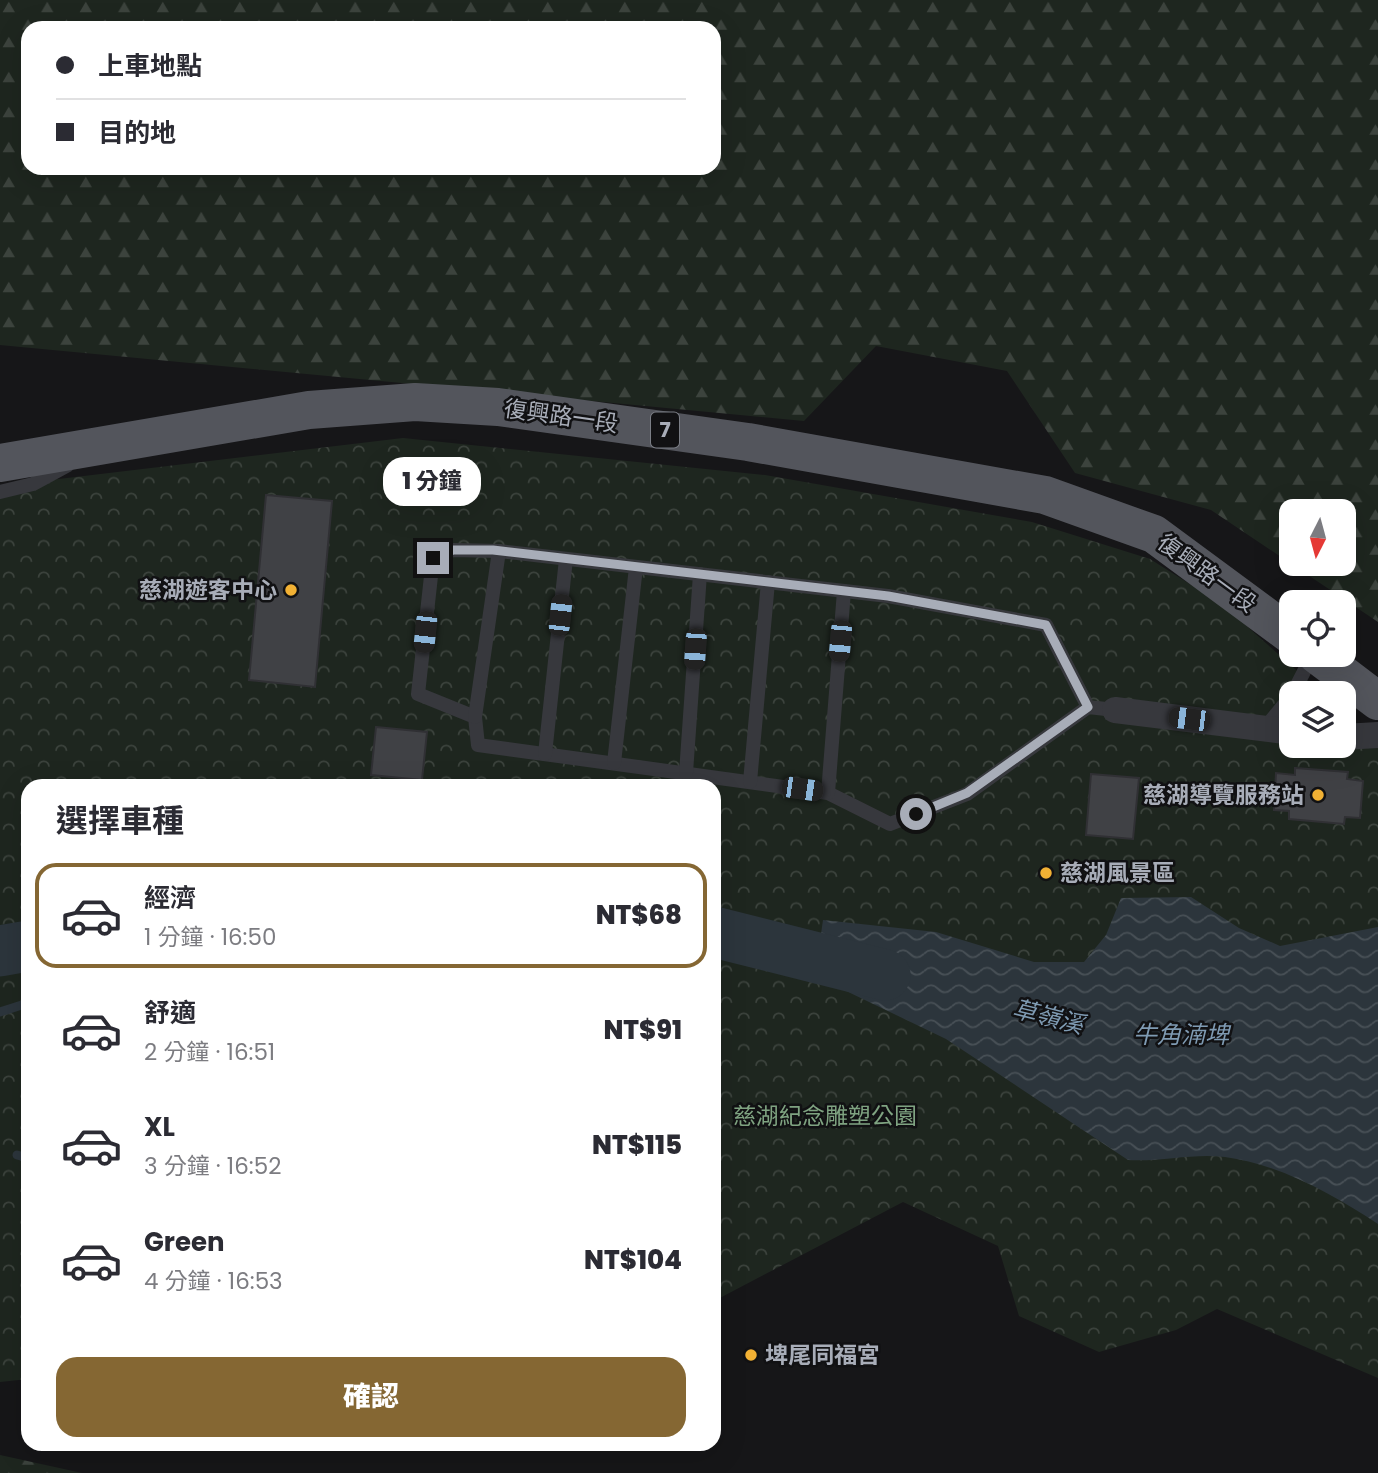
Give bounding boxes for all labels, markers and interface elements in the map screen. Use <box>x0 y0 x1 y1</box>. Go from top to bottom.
text: 上車地點 <box>98 48 202 84</box>
text: 目的地 <box>98 115 176 151</box>
street label: 復興路一段 <box>502 392 620 440</box>
road number: 7 <box>651 412 679 448</box>
callout: 1 分鐘 <box>384 456 482 505</box>
text: 1 分鐘 <box>402 465 462 497</box>
north arrow <box>1279 499 1356 576</box>
map controls <box>1279 499 1356 758</box>
street label: 復興路一段 <box>1151 526 1263 620</box>
route end <box>417 542 449 574</box>
place label: 慈湖遊客中心 <box>139 574 277 606</box>
marker: 慈湖遊客中心 <box>283 582 299 598</box>
button: locate <box>1279 590 1356 667</box>
car <box>548 593 573 637</box>
car <box>413 610 438 654</box>
car <box>828 619 853 663</box>
car <box>684 627 707 671</box>
button: layers <box>1279 681 1356 758</box>
car <box>1167 706 1212 732</box>
car <box>780 776 825 802</box>
place label: 慈湖導覽服務站 <box>1143 779 1304 811</box>
marker: 慈湖導覽服務站 <box>1310 787 1326 803</box>
text: 選擇車種 <box>56 798 184 843</box>
route start <box>900 798 932 830</box>
place label: 慈湖風景區 <box>1060 857 1175 889</box>
marker: 慈湖風景區 <box>1038 865 1054 881</box>
text: 經濟 <box>144 880 196 916</box>
icon: car <box>60 884 123 947</box>
text: NT$68 <box>596 897 682 933</box>
text: 1 分鐘 · 16:50 <box>144 921 276 953</box>
water label: 草嶺溪 <box>1009 992 1090 1042</box>
text: 舒適 <box>144 995 196 1031</box>
icon: car <box>60 999 123 1062</box>
text: NT$91 <box>603 1012 682 1048</box>
water label: 牛角湳埤 <box>1133 1018 1232 1051</box>
text: 2 分鐘 · 16:51 <box>144 1036 275 1068</box>
park label: 慈湖紀念雕塑公園 <box>733 1100 917 1132</box>
text: XL <box>144 1109 175 1145</box>
icon: car <box>60 1114 123 1177</box>
text: NT$115 <box>592 1127 682 1163</box>
text: 3 分鐘 · 16:52 <box>144 1150 281 1182</box>
text: Green <box>144 1224 225 1260</box>
icon: car <box>60 1229 123 1292</box>
text: NT$104 <box>584 1242 682 1278</box>
text: 4 分鐘 · 16:53 <box>144 1265 283 1297</box>
place label: 埤尾同福宮 <box>765 1339 880 1371</box>
marker: 埤尾同福宮 <box>743 1347 759 1363</box>
button: 確認 <box>56 1357 686 1437</box>

